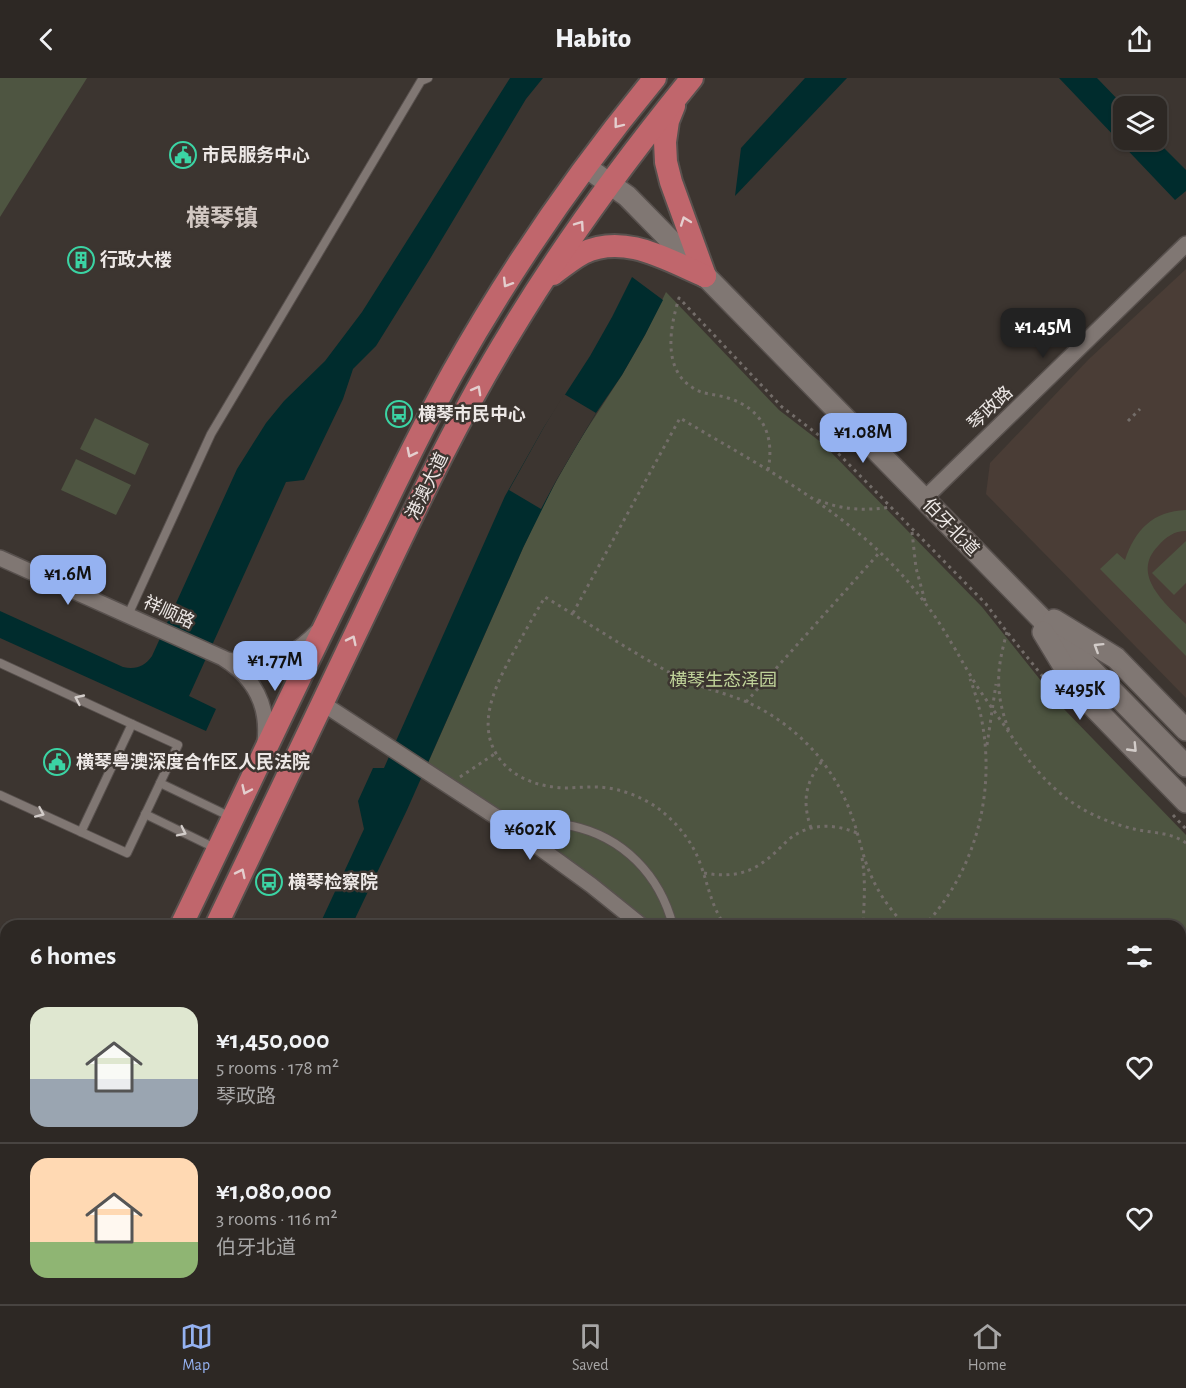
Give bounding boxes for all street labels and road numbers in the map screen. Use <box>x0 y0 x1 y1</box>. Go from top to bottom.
street label: 琴政路 <box>964 382 1016 434</box>
street label: 港澳大道 <box>402 449 452 523</box>
street label: 伯牙北道 <box>919 494 983 560</box>
street label: 祥顺路 <box>140 592 198 632</box>

